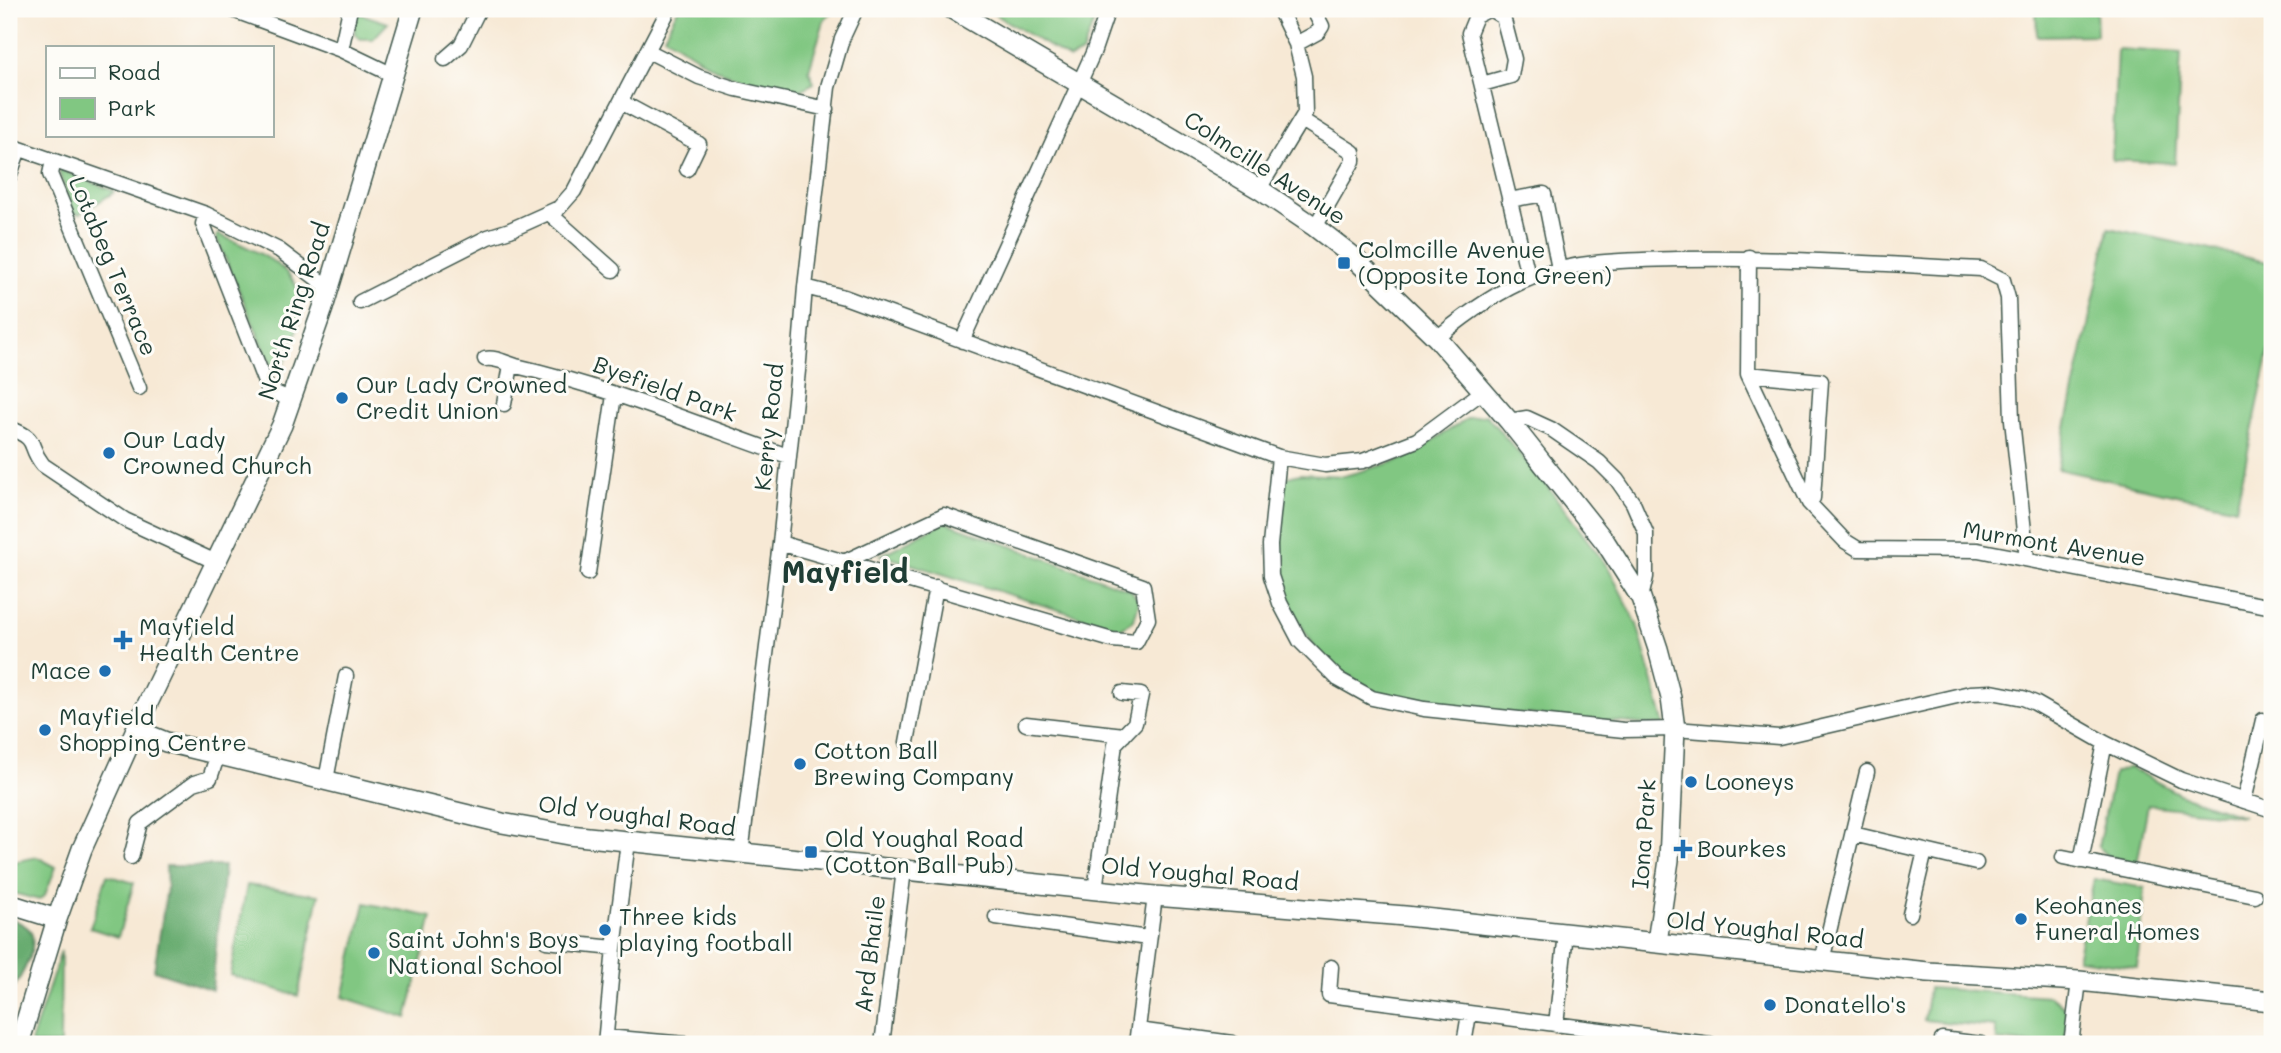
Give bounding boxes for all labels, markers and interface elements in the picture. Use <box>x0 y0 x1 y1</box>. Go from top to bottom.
legend <box>46 46 273 136</box>
text: Road <box>108 58 160 85</box>
text: Park <box>108 94 156 121</box>
street label: Colmcille Avenue <box>1179 104 1352 231</box>
street label: Lotabeg Terrace <box>63 171 165 360</box>
street label: North Ring Road <box>250 218 336 403</box>
place label: Colmcille Avenue (Opposite Iona Green) <box>1358 234 1612 290</box>
marker: Colmcille Avenue (Opposite Iona Green) <box>1336 255 1352 271</box>
street label: Byefield Park <box>589 348 741 428</box>
street label: Kerry Road <box>746 362 790 492</box>
place label: Our Lady Crowned Credit Union <box>356 369 567 425</box>
marker: Our Lady Crowned Credit Union <box>334 390 350 406</box>
place label: Our Lady Crowned Church <box>123 424 311 480</box>
marker: Our Lady Crowned Church <box>101 445 117 461</box>
street label: Murmont Avenue <box>1961 514 2147 572</box>
district label: Mayfield <box>782 551 908 591</box>
place label: Mayfield Health Centre <box>139 611 300 667</box>
marker: Mayfield Health Centre <box>113 630 133 650</box>
place label: Mace <box>31 655 91 685</box>
marker: Mace <box>97 663 113 679</box>
place label: Mayfield Shopping Centre <box>59 701 247 757</box>
marker: Mayfield Shopping Centre <box>37 722 53 738</box>
place label: Cotton Ball Brewing Company <box>814 735 1014 791</box>
marker: Cotton Ball Brewing Company <box>792 756 808 772</box>
place label: Looneys <box>1705 766 1795 796</box>
marker: Looneys <box>1683 774 1699 790</box>
street label: Iona Park <box>1624 778 1662 890</box>
street label: Old Youghal Road <box>537 788 737 842</box>
place label: Old Youghal Road (Cotton Ball Pub) <box>825 823 1023 879</box>
place label: Bourkes <box>1697 833 1787 863</box>
marker: Bourkes <box>1675 841 1691 857</box>
marker: Old Youghal Road (Cotton Ball Pub) <box>803 844 819 860</box>
street label: Old Youghal Road <box>1100 849 1300 897</box>
place label: Keohanes Funeral Homes <box>2035 890 2200 946</box>
street label: Ard Bhaile <box>847 893 891 1014</box>
place label: Three kids playing football <box>619 901 793 957</box>
street label: Old Youghal Road <box>1665 904 1865 954</box>
marker: Keohanes Funeral Homes <box>2013 911 2029 927</box>
marker: Three kids playing football <box>597 922 613 938</box>
place label: Saint John's Boys National School <box>388 924 579 980</box>
marker: Saint John's Boys National School <box>366 945 382 961</box>
place label: Donatello's <box>1784 989 1906 1019</box>
marker: Donatello's <box>1762 997 1778 1013</box>

